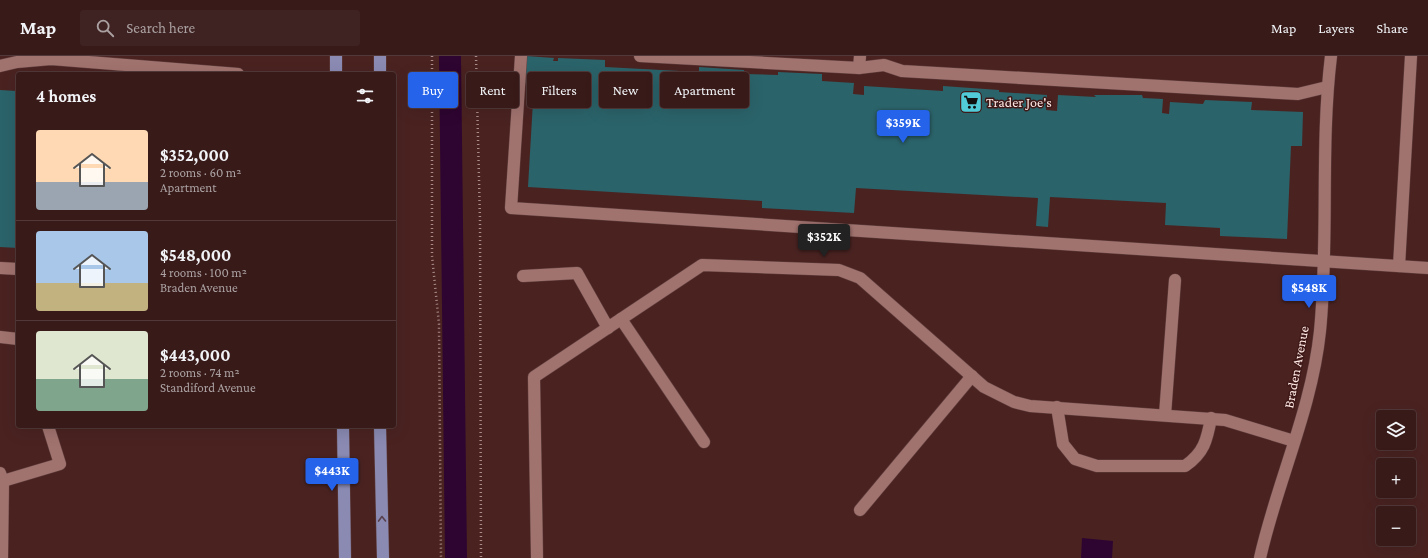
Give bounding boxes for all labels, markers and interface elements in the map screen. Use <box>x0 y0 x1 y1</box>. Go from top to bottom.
search box <box>80 10 360 46</box>
text: Map <box>20 17 56 38</box>
icon: search <box>94 17 116 39</box>
text: Search here <box>126 20 195 36</box>
text: Map <box>1271 20 1296 36</box>
text: Layers <box>1318 20 1355 36</box>
text: Share <box>1377 20 1408 36</box>
chip: Buy <box>408 72 458 108</box>
chip: Rent <box>466 72 519 108</box>
chip: Filters <box>527 72 591 108</box>
chip: New <box>599 72 652 108</box>
chip: Apartment <box>660 72 749 108</box>
icon: filters <box>354 85 376 107</box>
text: 4 homes <box>36 87 96 106</box>
supermarket icon: Trader Joe's <box>958 89 984 115</box>
place label: Trader Joe's <box>986 94 1052 110</box>
pin: $359K <box>875 110 931 144</box>
text: $359K <box>886 115 920 130</box>
icon: home <box>68 146 116 194</box>
text: $352,000 <box>160 146 229 165</box>
text: 2 rooms · 60 m² <box>160 165 241 180</box>
text: Apartment <box>160 180 217 195</box>
pin: $352K <box>796 224 852 258</box>
text: $352K <box>807 229 841 244</box>
text: $548,000 <box>160 246 231 265</box>
icon: home <box>68 247 116 295</box>
text: 4 rooms · 100 m² <box>160 265 247 280</box>
pin: $548K <box>1281 275 1337 309</box>
text: Braden Avenue <box>160 280 238 295</box>
text: $548K <box>1291 280 1327 295</box>
street label: Braden Avenue <box>1280 324 1312 410</box>
text: $443,000 <box>160 346 231 365</box>
icon: home <box>68 347 116 395</box>
text: 2 rooms · 74 m² <box>160 365 240 380</box>
text: Standiford Avenue <box>160 380 256 395</box>
map controls <box>1376 410 1416 546</box>
button: layers <box>1376 410 1416 450</box>
pin: $443K <box>304 458 360 492</box>
button: + <box>1376 458 1416 498</box>
text: $443K <box>314 463 350 478</box>
button: − <box>1376 506 1416 546</box>
one-way arrow <box>378 516 386 522</box>

